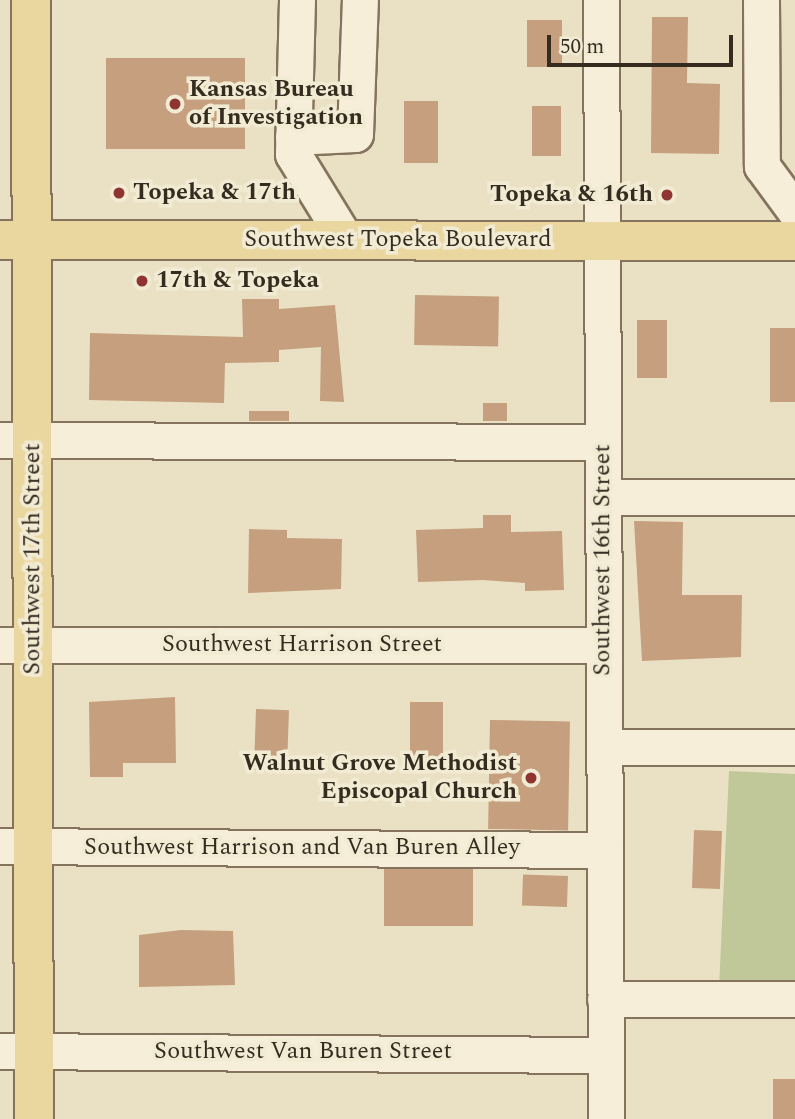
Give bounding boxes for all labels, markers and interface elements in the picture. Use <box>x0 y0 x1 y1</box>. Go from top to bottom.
scale bar <box>550 21 736 65</box>
text: 50 m <box>560 31 604 63</box>
place label: Kansas Bureau of Investigation <box>189 76 363 132</box>
marker: Kansas Bureau of Investigation <box>167 96 183 112</box>
place label: Topeka & 17th <box>133 179 296 207</box>
place label: Topeka & 16th <box>490 181 653 209</box>
marker: Topeka & 17th <box>111 185 127 201</box>
marker: Topeka & 16th <box>659 187 675 203</box>
street label: Southwest Topeka Boulevard <box>244 226 552 254</box>
place label: 17th & Topeka <box>156 267 319 295</box>
marker: 17th & Topeka <box>134 273 150 289</box>
street label: Southwest 17th Street <box>19 443 47 675</box>
street label: Southwest 16th Street <box>589 444 617 676</box>
street label: Southwest Harrison Street <box>162 631 442 659</box>
place label: Walnut Grove Methodist Episcopal Church <box>243 750 517 806</box>
marker: Walnut Grove Methodist Episcopal Church <box>523 770 539 786</box>
street label: Southwest Harrison and Van Buren Alley <box>84 834 520 862</box>
street label: Southwest Van Buren Street <box>154 1038 452 1066</box>

